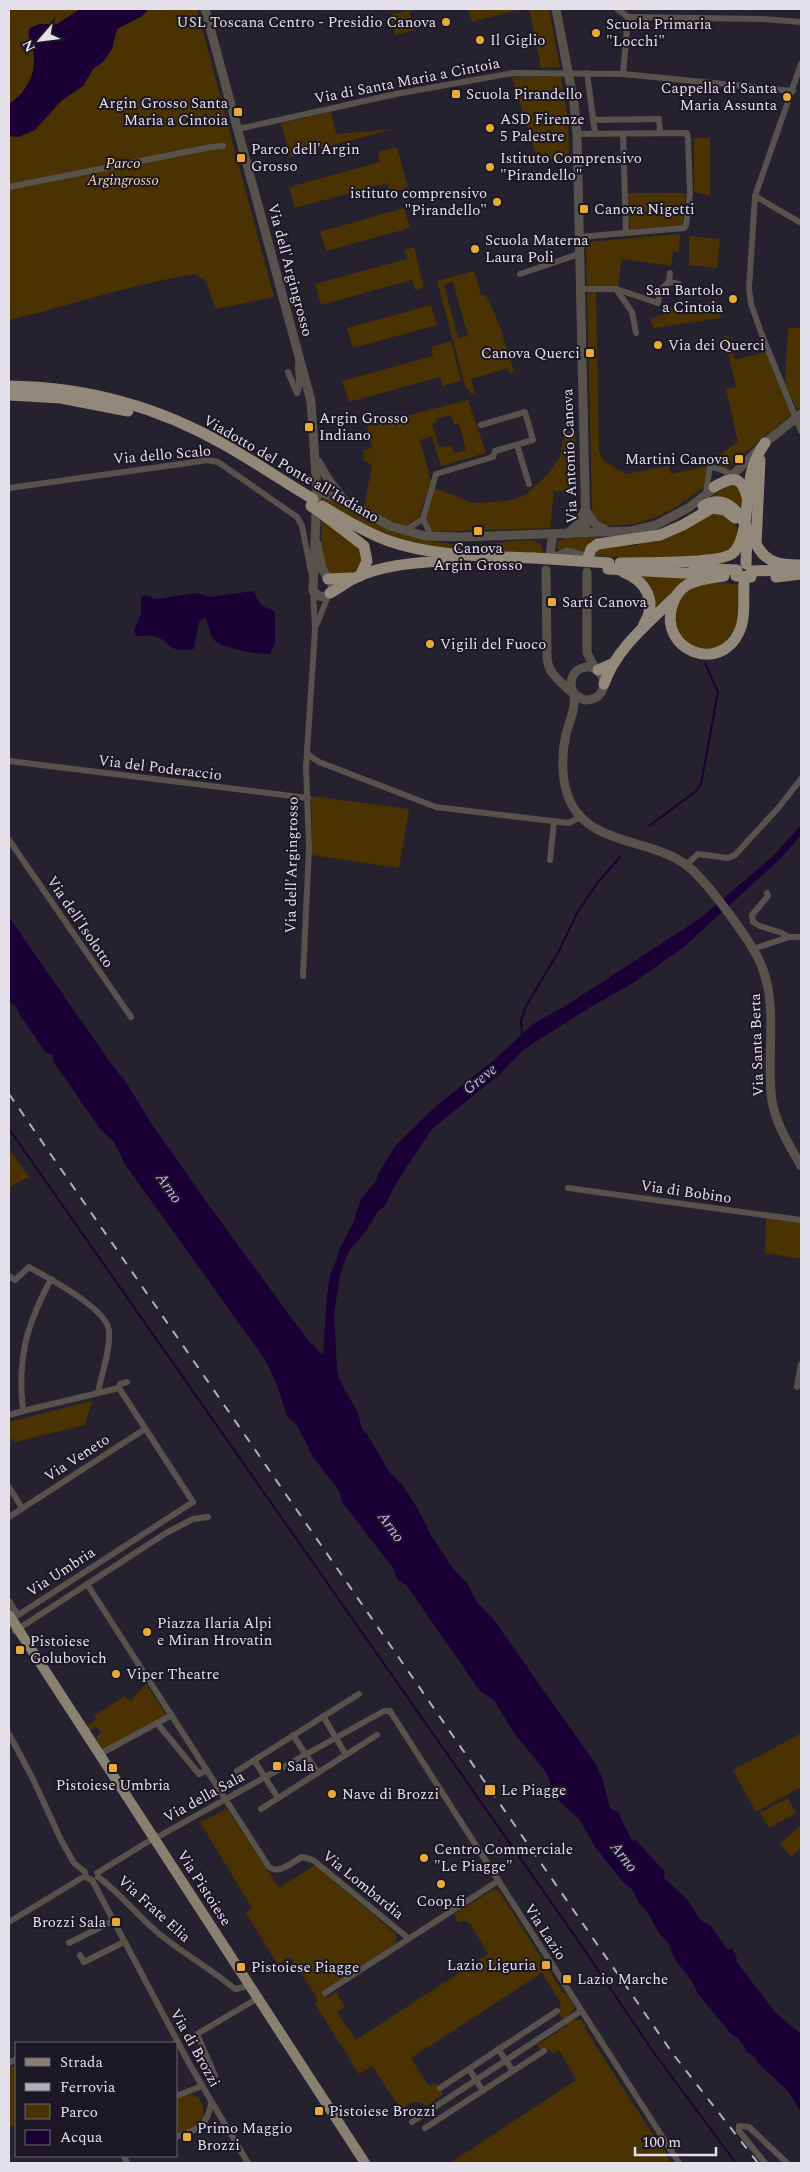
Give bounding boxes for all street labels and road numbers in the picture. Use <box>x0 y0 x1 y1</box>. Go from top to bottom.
street label: Via di Santa Maria a Cintoia <box>312 52 502 110</box>
street label: Via dell'Argingrosso <box>261 201 319 339</box>
street label: Via Antonio Canova <box>556 387 584 524</box>
street label: Viadotto del Ponte all'Indiano <box>199 409 383 529</box>
street label: Via dello Scalo <box>112 439 212 471</box>
street label: Via del Poderaccio <box>97 749 223 787</box>
street label: Via dell'Argingrosso <box>279 796 305 934</box>
street label: Via dell'Isolotto <box>41 871 119 973</box>
street label: Via Santa Berta <box>744 992 770 1097</box>
street label: Via di Bobino <box>639 1174 733 1210</box>
street label: Via Veneto <box>40 1428 114 1488</box>
street label: Via Umbria <box>22 1541 100 1603</box>
street label: Via della Sala <box>159 1765 249 1829</box>
street label: Via Pistoiese <box>171 1845 237 1931</box>
street label: Via Lombardia <box>317 1845 409 1926</box>
street label: Via Frate Elia <box>112 1870 196 1949</box>
street label: Via Lazio <box>518 1899 572 1965</box>
street label: Via di Brozzi <box>164 2005 226 2091</box>

